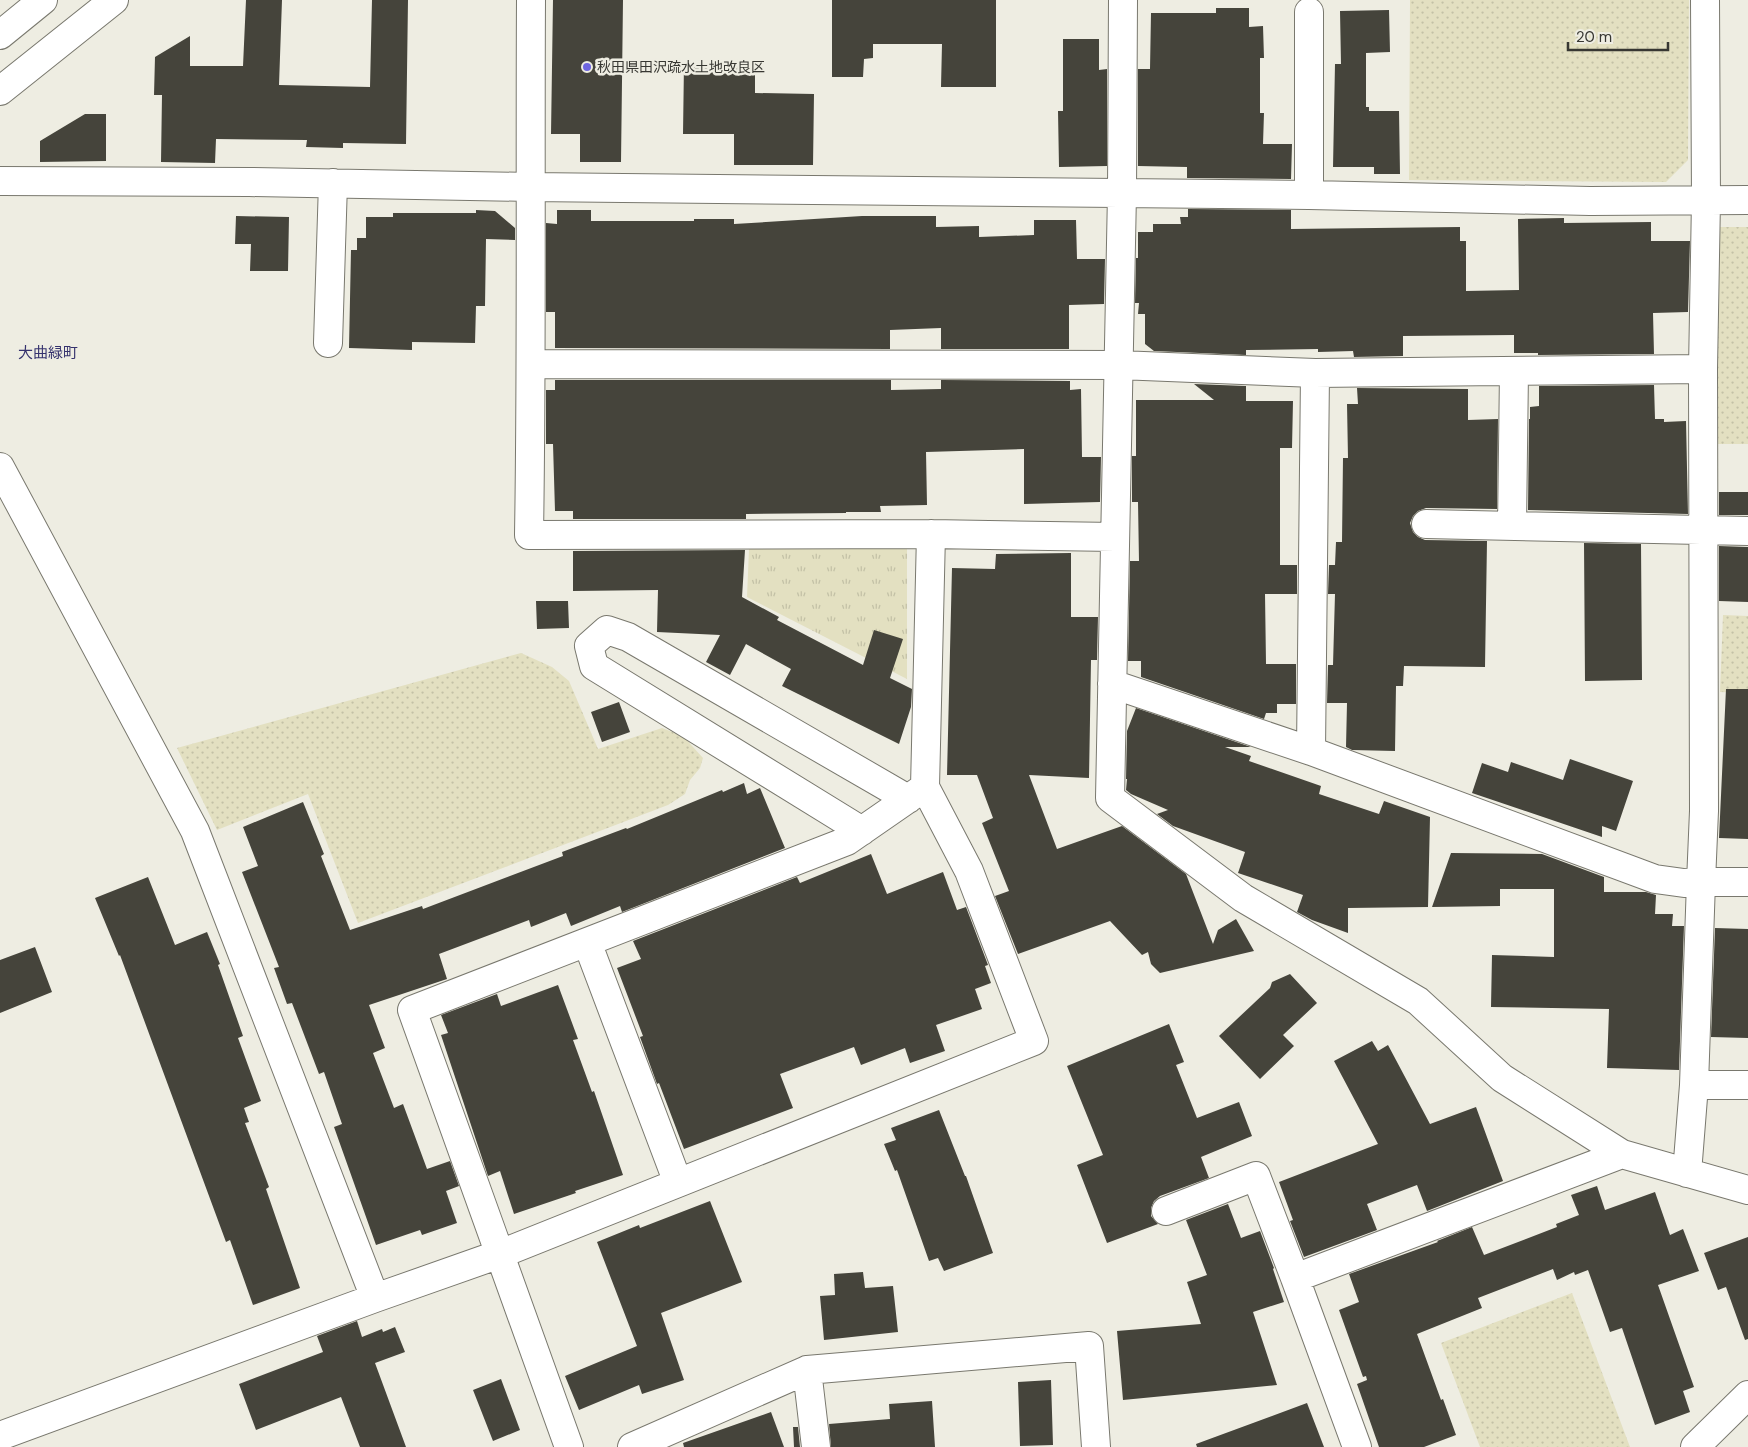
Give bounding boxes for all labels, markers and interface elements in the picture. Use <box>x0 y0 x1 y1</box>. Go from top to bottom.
scale bar <box>1568 20 1668 52</box>
text: 20 m <box>1576 27 1612 47</box>
place label: 秋田県田沢疏水土地改良区 <box>597 58 765 76</box>
marker: 秋田県田沢疏水土地改良区 <box>581 61 593 73</box>
district label: 大曲緑町 <box>18 343 78 363</box>

